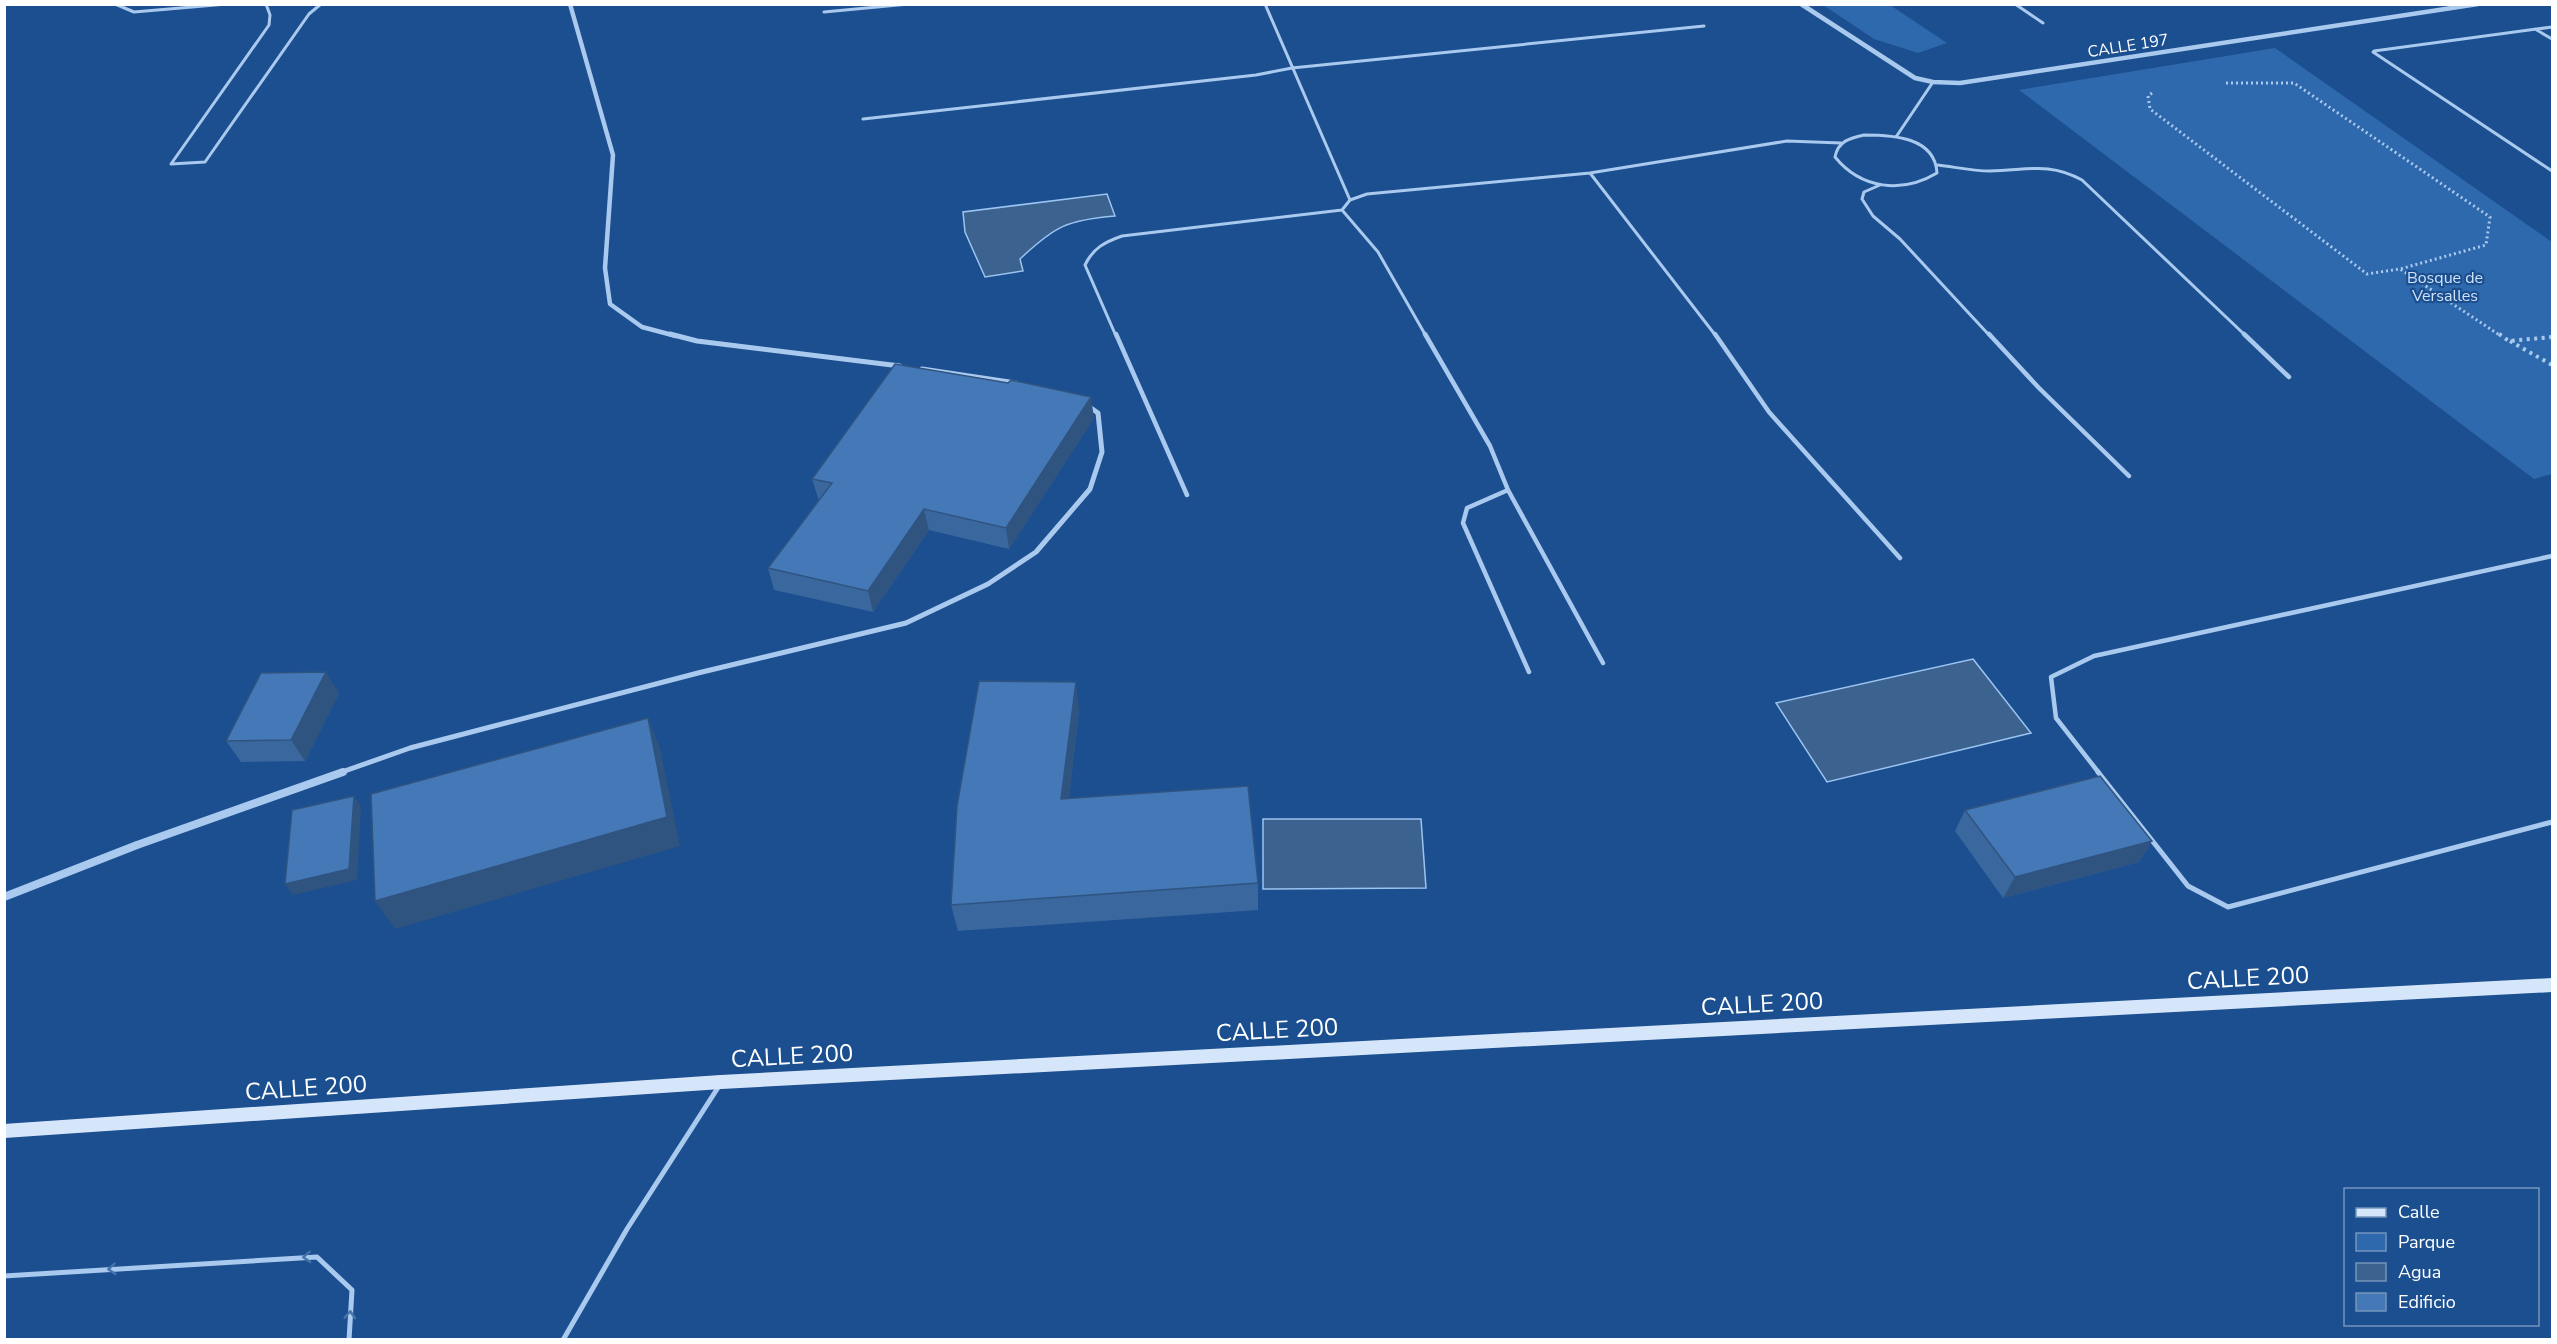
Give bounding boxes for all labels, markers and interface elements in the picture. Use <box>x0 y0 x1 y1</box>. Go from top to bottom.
street label: CALLE 197 <box>2086 29 2170 63</box>
park label: Bosque de Versalles <box>2407 267 2483 307</box>
street label: CALLE 200 <box>2186 959 2310 997</box>
street label: CALLE 200 <box>1700 985 1824 1023</box>
street label: CALLE 200 <box>1215 1011 1339 1049</box>
street label: CALLE 200 <box>730 1037 854 1075</box>
street label: CALLE 200 <box>244 1068 368 1108</box>
legend <box>2344 1188 2539 1326</box>
text: Calle <box>2398 1200 2440 1224</box>
text: Parque <box>2398 1230 2455 1254</box>
one-way arrow <box>302 1251 311 1264</box>
text: Agua <box>2398 1260 2441 1284</box>
one-way arrow <box>107 1263 116 1276</box>
text: Edificio <box>2398 1290 2456 1314</box>
one-way arrow <box>344 1310 357 1319</box>

